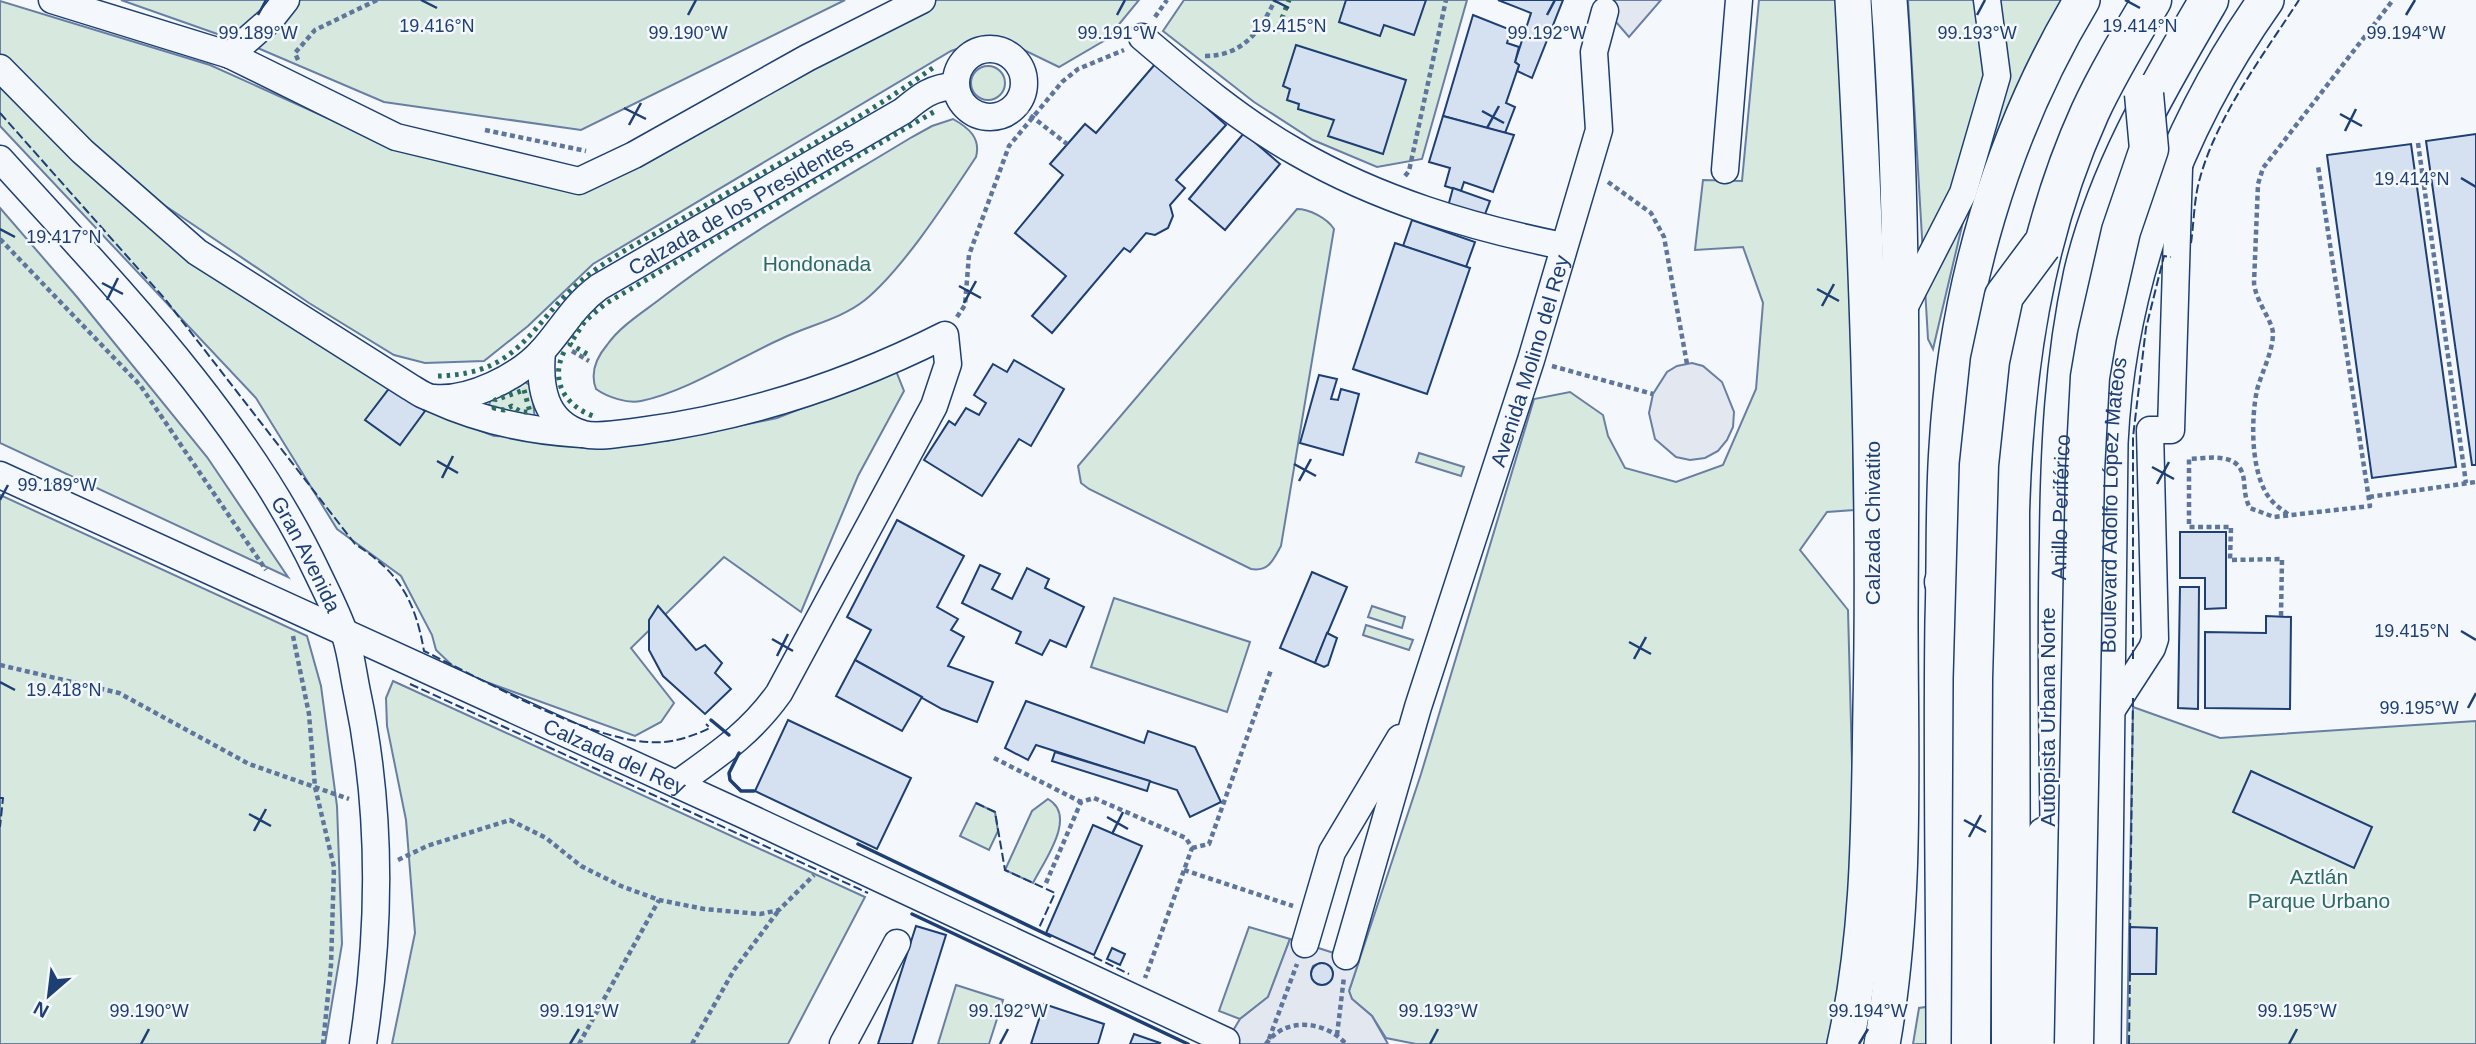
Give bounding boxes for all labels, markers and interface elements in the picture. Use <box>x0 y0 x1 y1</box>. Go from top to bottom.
text: 19.416°N <box>399 16 475 36</box>
text: 19.415°N <box>1251 16 1327 36</box>
text: 19.414°N <box>2102 16 2178 36</box>
text: 99.189°W <box>218 23 298 43</box>
text: 99.190°W <box>648 23 728 43</box>
text: 99.191°W <box>1077 23 1157 43</box>
text: 99.192°W <box>1507 23 1587 43</box>
text: 99.193°W <box>1937 23 2017 43</box>
text: 99.194°W <box>2366 23 2446 43</box>
street label: Calzada de los Presidentes <box>624 131 857 279</box>
text: 19.414°N <box>2374 169 2450 189</box>
text: 19.417°N <box>26 227 102 247</box>
park label: Hondonada <box>763 252 872 275</box>
street label: Avenida Molino del Rey <box>1486 252 1573 469</box>
street label: Boulevard Adolfo López Mateos <box>2096 355 2130 654</box>
street label: Anillo Periférico <box>2047 433 2074 580</box>
street label: Calzada Chivatito <box>1861 441 1884 605</box>
text: 99.189°W <box>17 475 97 495</box>
street label: Gran Avenida <box>267 492 346 616</box>
street label: Autopista Urbana Norte <box>2036 607 2059 827</box>
text: 19.415°N <box>2374 621 2450 641</box>
text: 19.418°N <box>26 680 102 700</box>
text: 99.195°W <box>2379 698 2459 718</box>
street label: Calzada del Rey <box>540 713 690 799</box>
park label: Aztlán Parque Urbano <box>2248 865 2390 912</box>
north arrow <box>14 960 84 1030</box>
text: N <box>30 997 52 1022</box>
text: 99.190°W <box>109 1001 189 1021</box>
text: 99.191°W <box>539 1001 619 1021</box>
text: 99.192°W <box>968 1001 1048 1021</box>
text: 99.193°W <box>1398 1001 1478 1021</box>
text: 99.194°W <box>1828 1001 1908 1021</box>
text: 99.195°W <box>2257 1001 2337 1021</box>

